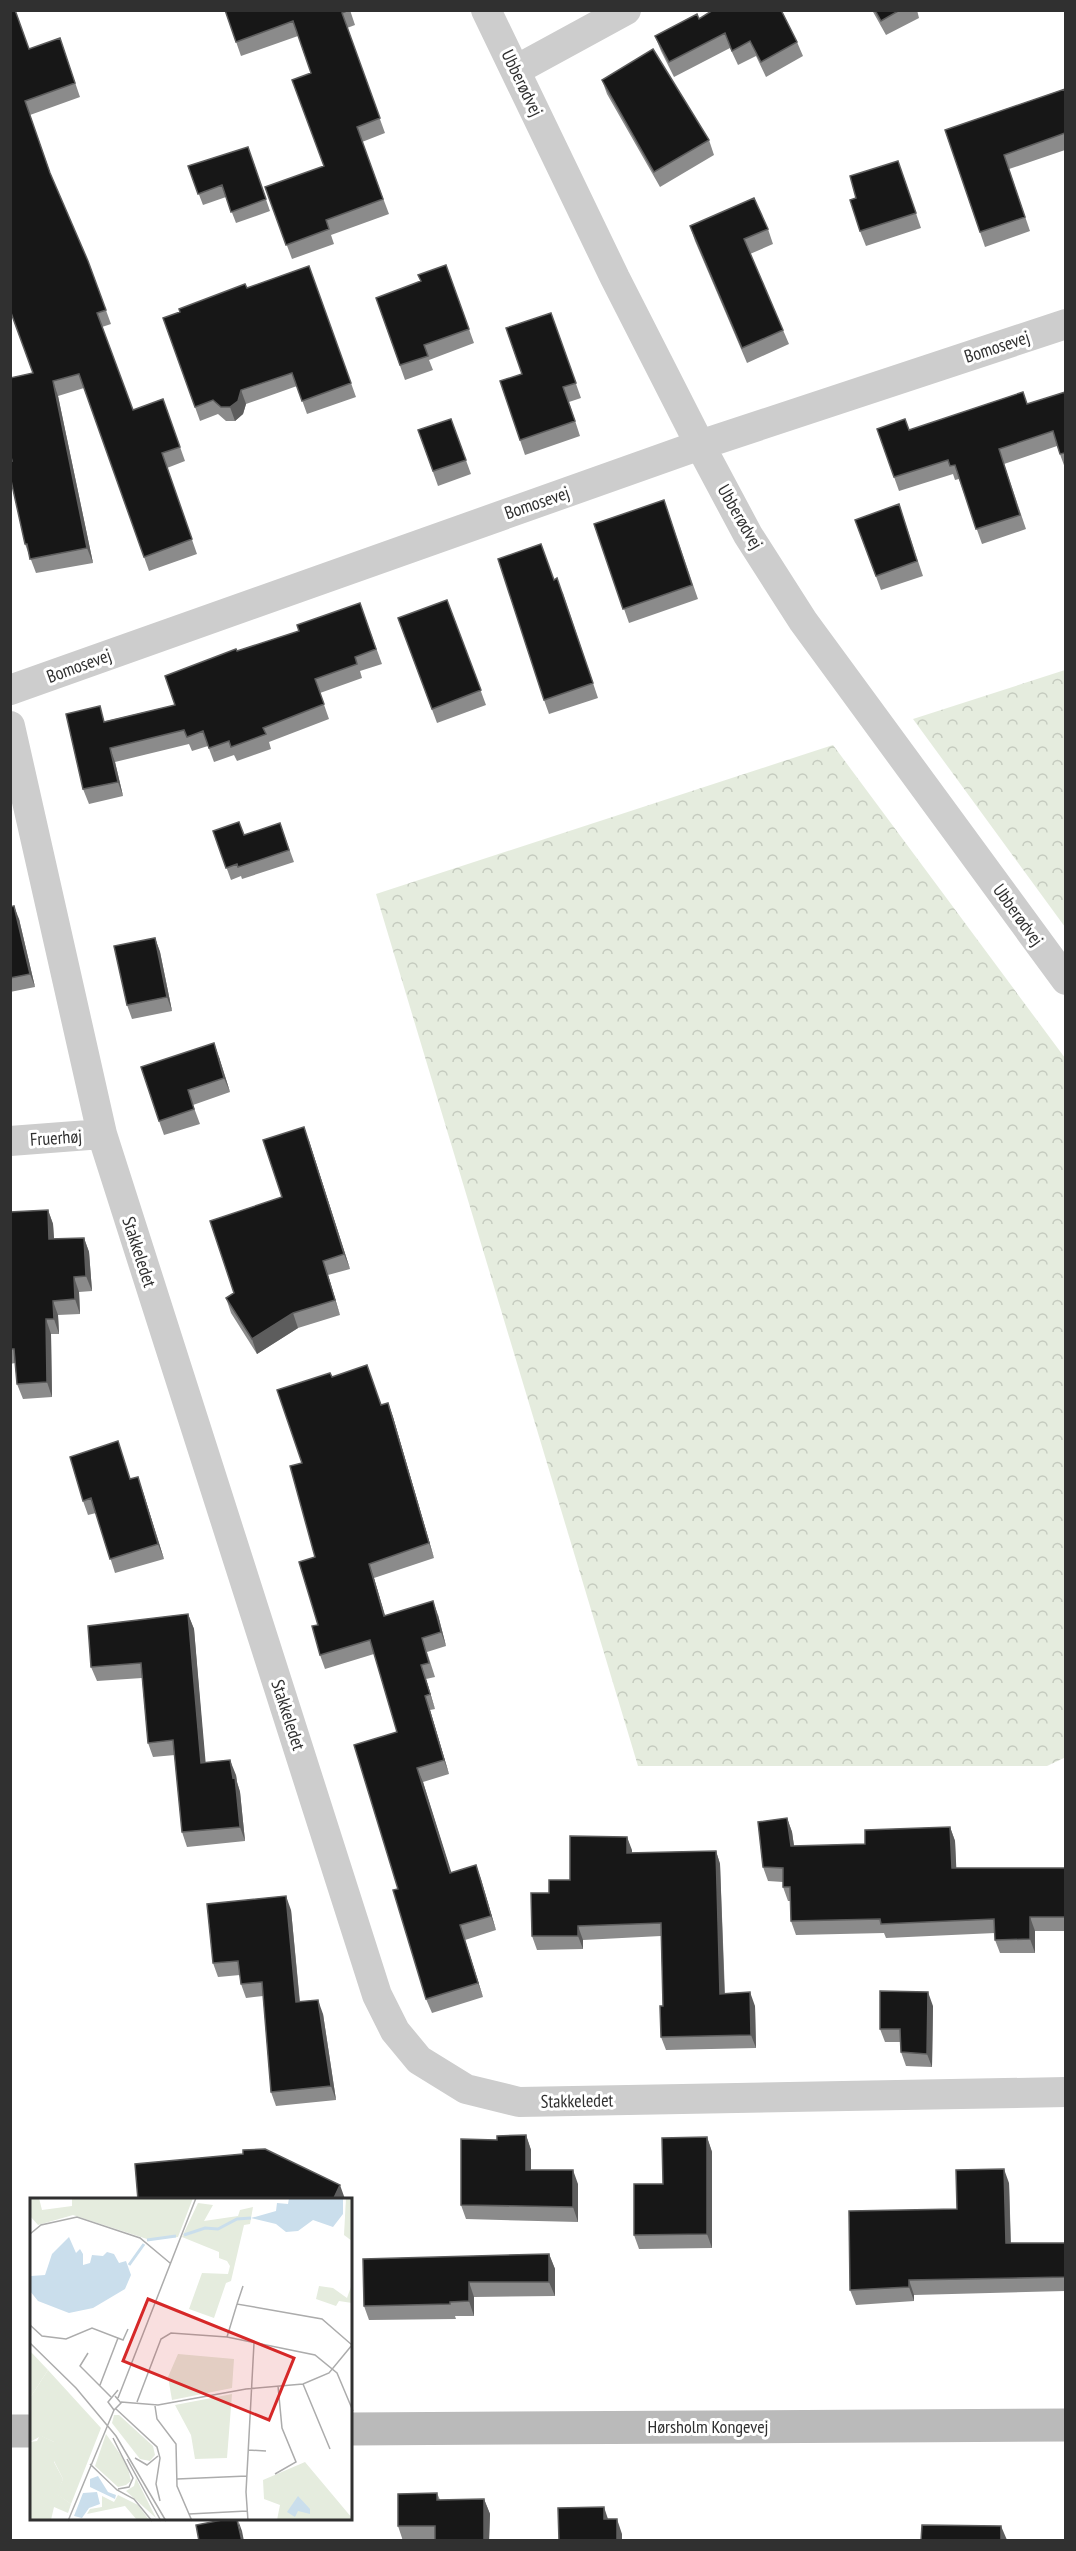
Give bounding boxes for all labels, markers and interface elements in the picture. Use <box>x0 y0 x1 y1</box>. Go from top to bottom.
street label: Ubberødvej <box>496 46 548 120</box>
street label: Bomosevej <box>961 325 1032 368</box>
street label: Ubberødvej <box>713 480 768 553</box>
street label: Bomosevej <box>501 481 572 524</box>
street label: Bomosevej <box>43 643 114 688</box>
street label: Ubberødvej <box>988 879 1049 950</box>
street label: Fruerhøj <box>29 1124 83 1151</box>
street label: Stakkeledet <box>117 1214 162 1290</box>
street label: Stakkeledet <box>266 1677 311 1753</box>
street label: Stakkeledet <box>540 2088 614 2113</box>
inset map <box>30 2198 352 2521</box>
street label: Hørsholm Kongevej <box>648 2415 768 2438</box>

